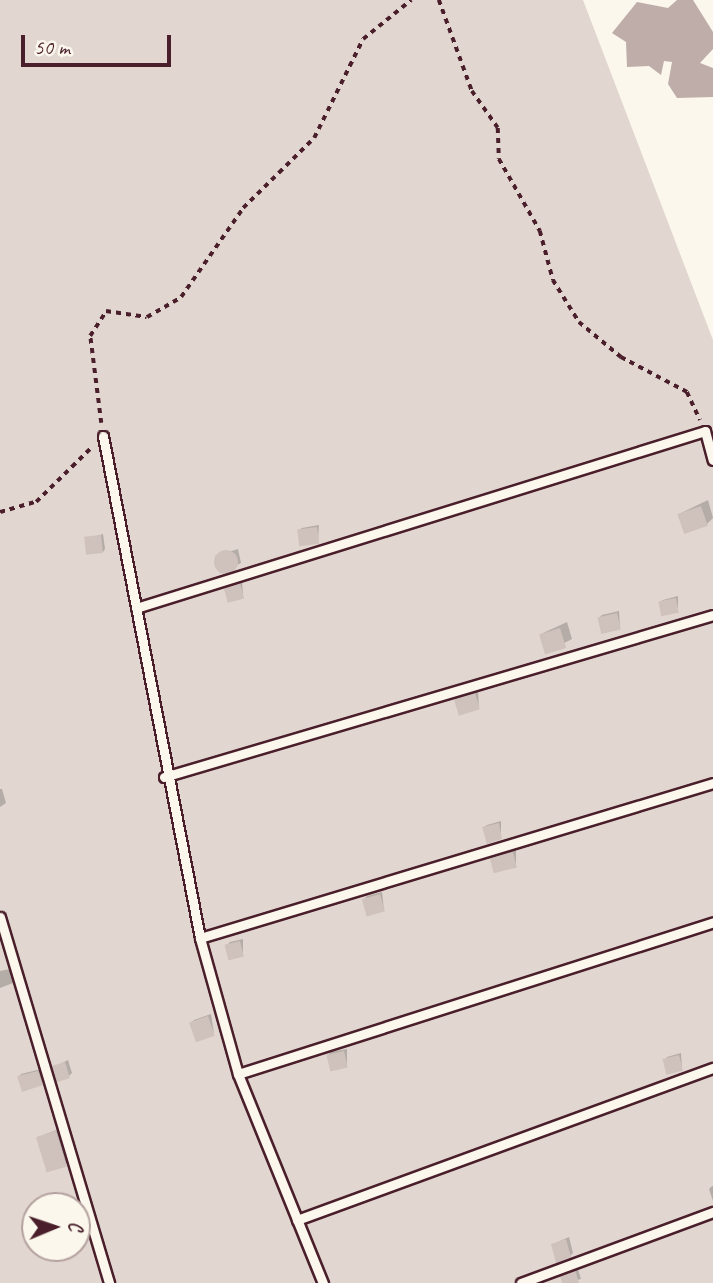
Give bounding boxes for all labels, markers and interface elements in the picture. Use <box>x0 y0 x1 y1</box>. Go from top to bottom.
scale bar <box>24 21 175 65</box>
text: 50 m <box>34 34 70 60</box>
north arrow <box>21 1192 91 1262</box>
text: С <box>63 1221 87 1231</box>

